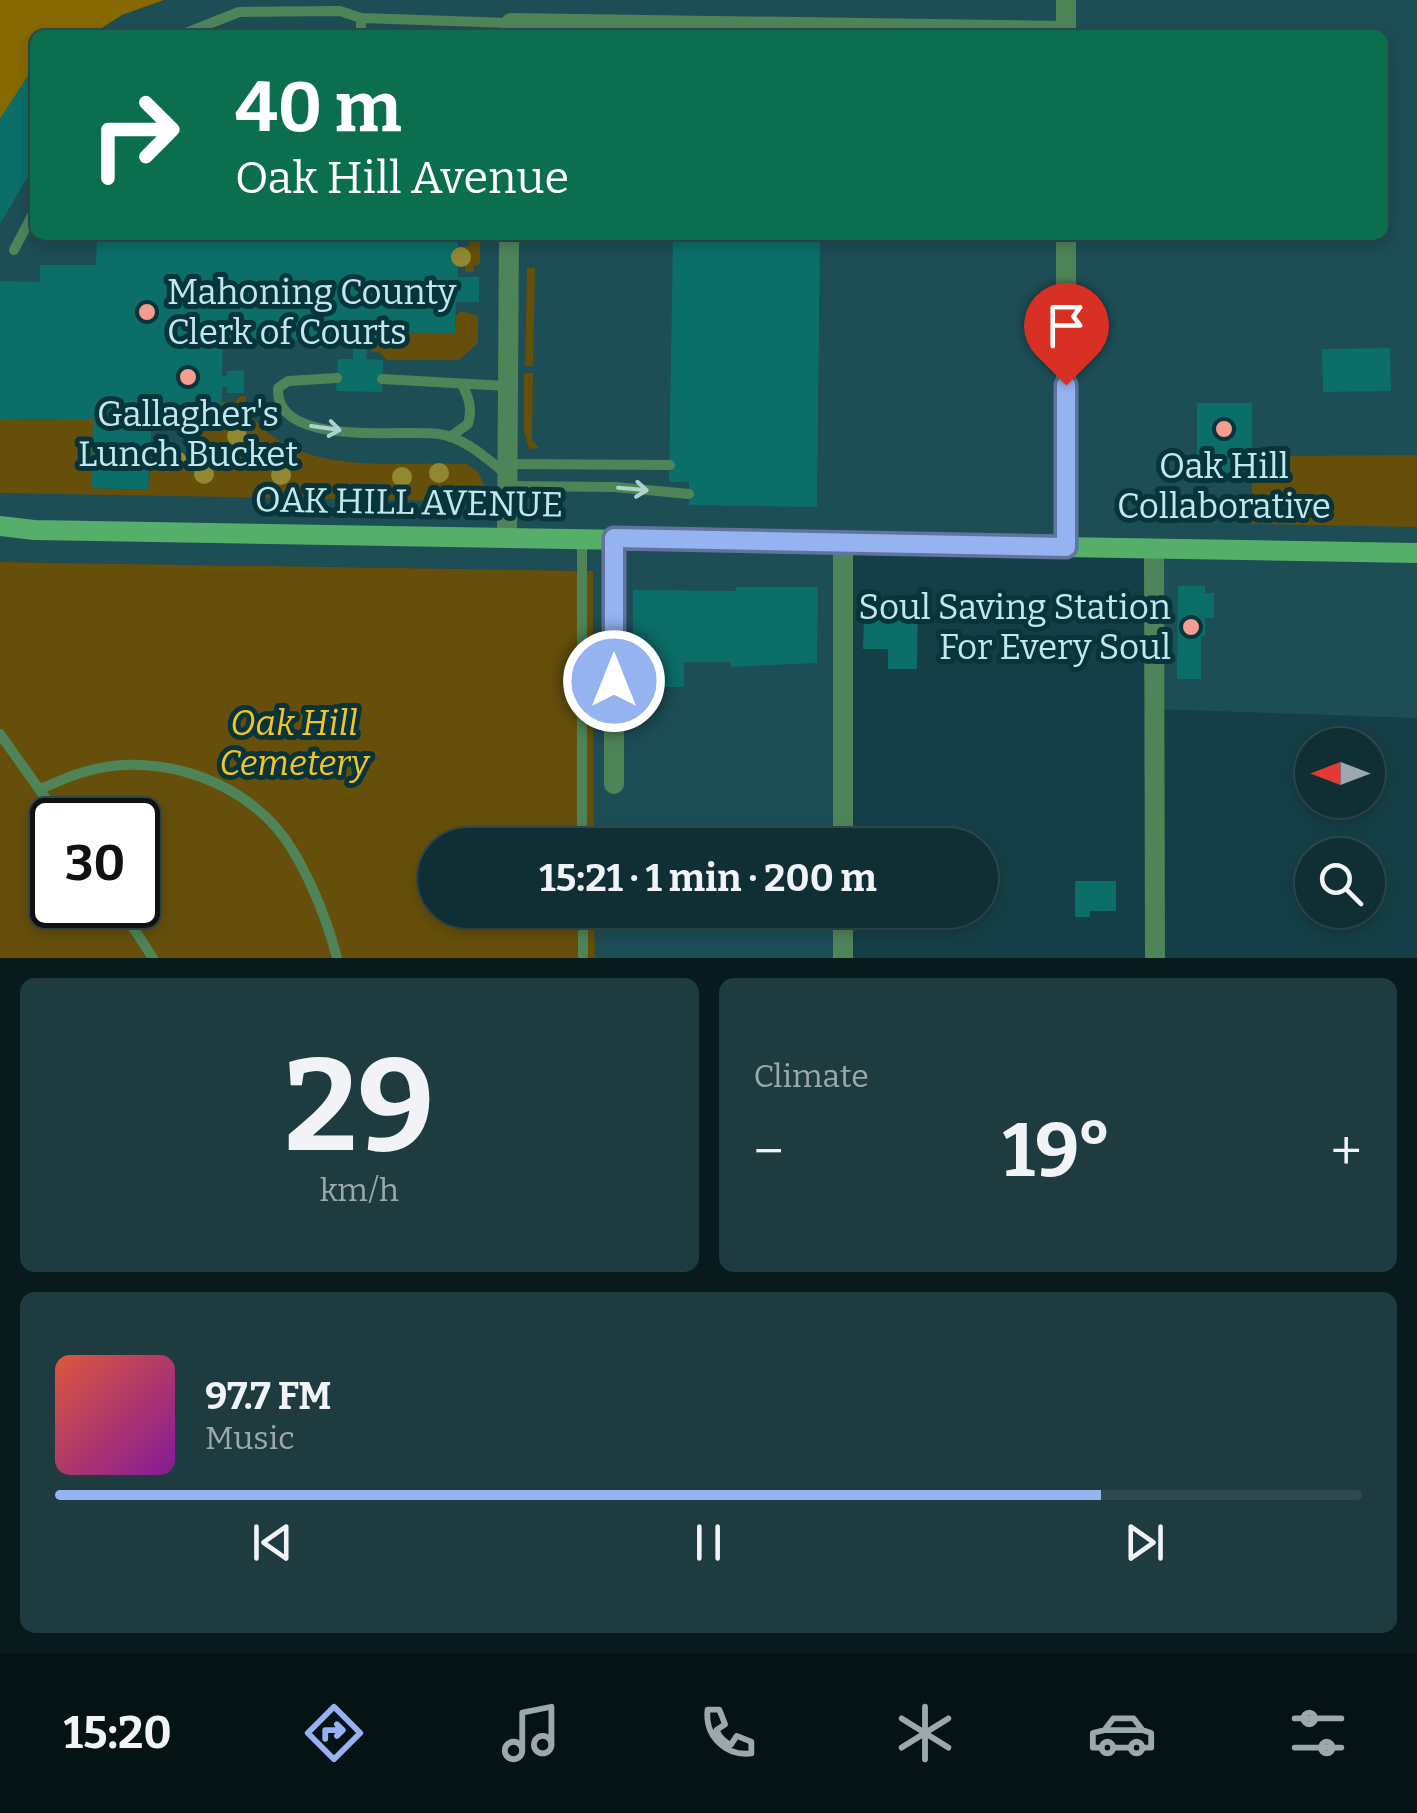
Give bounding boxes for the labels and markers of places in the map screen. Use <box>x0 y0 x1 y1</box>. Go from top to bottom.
place label: Mahoning County Clerk of Courts <box>167 271 457 353</box>
pin <box>1024 283 1109 386</box>
marker: Mahoning County Clerk of Courts <box>136 301 158 323</box>
marker: Gallagher's Lunch Bucket <box>177 366 199 388</box>
place label: Gallagher's Lunch Bucket <box>78 393 298 475</box>
marker: Oak Hill Collaborative <box>1213 418 1235 440</box>
place label: Oak Hill Collaborative <box>1117 445 1331 527</box>
place label: Soul Saving Station For Every Soul <box>858 586 1171 668</box>
marker: Soul Saving Station For Every Soul <box>1180 616 1202 638</box>

